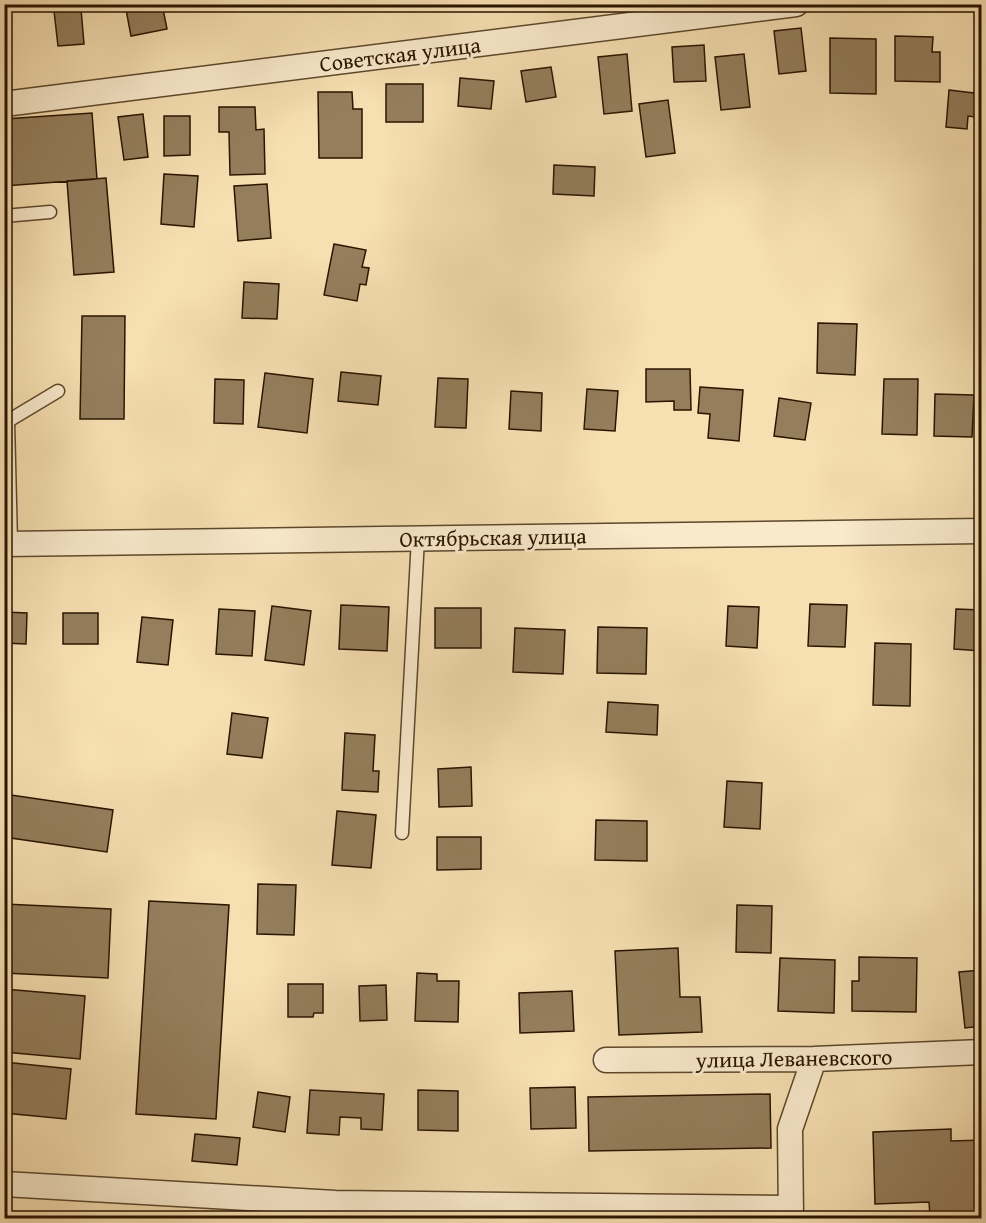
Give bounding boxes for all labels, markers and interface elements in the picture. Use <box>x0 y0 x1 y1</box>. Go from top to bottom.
street label: Советская улица <box>318 28 483 80</box>
street label: Октябрьская улица <box>399 519 587 555</box>
street label: улица Леваневского <box>694 1040 893 1076</box>

